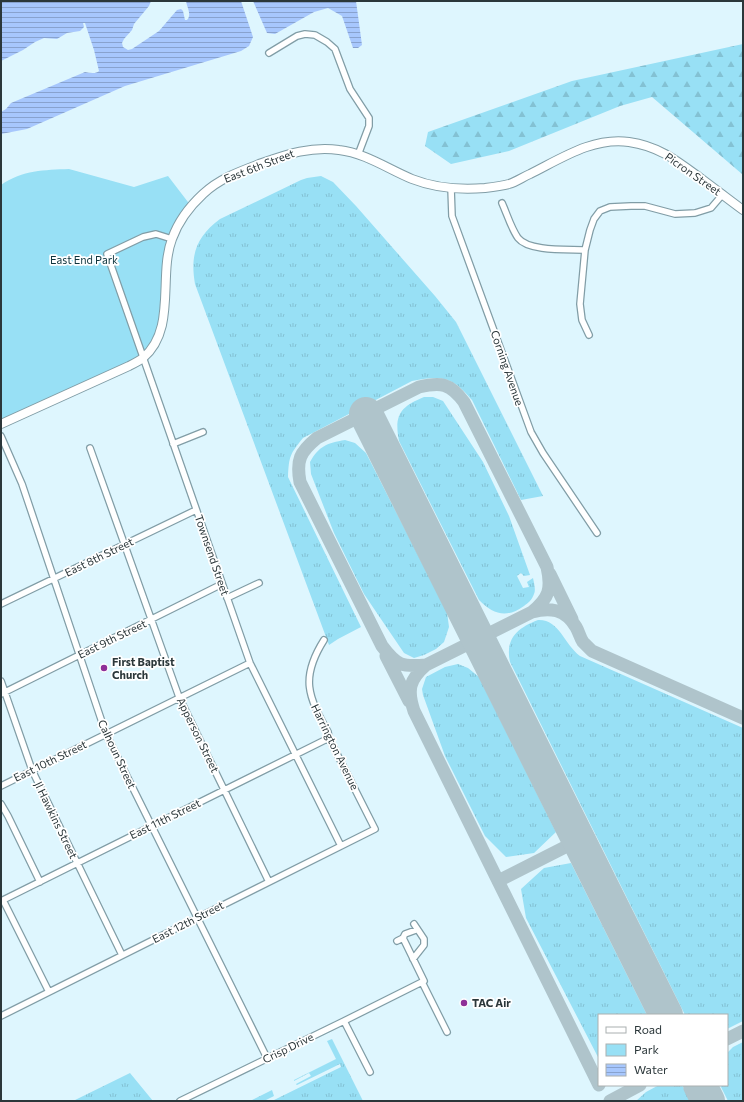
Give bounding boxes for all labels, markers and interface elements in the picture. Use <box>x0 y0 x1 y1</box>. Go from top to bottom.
street label: East 6th Street <box>222 146 296 185</box>
street label: Picron Street <box>663 149 724 198</box>
park label: East End Park <box>50 253 118 266</box>
street label: Corning Avenue <box>489 329 526 407</box>
street label: Townsend Street <box>193 513 233 597</box>
street label: East 8th Street <box>62 534 136 579</box>
street label: East 9th Street <box>75 616 149 661</box>
place label: First Baptist Church <box>112 655 175 681</box>
marker: First Baptist Church <box>99 663 109 673</box>
street label: Apperson Street <box>175 695 222 775</box>
street label: Harrington Avenue <box>309 702 362 792</box>
street label: Calhoun Street <box>96 717 139 791</box>
street label: East 10th Street <box>11 737 89 784</box>
street label: Jl Hawkins Street <box>31 779 81 861</box>
street label: East 11th Street <box>127 796 203 841</box>
street label: East 12th Street <box>150 898 226 945</box>
place label: TAC Air <box>472 996 511 1009</box>
marker: TAC Air <box>459 998 469 1008</box>
legend <box>598 1014 728 1086</box>
text: Road <box>634 1022 662 1036</box>
street label: Crisp Drive <box>260 1030 315 1065</box>
text: Park <box>634 1042 660 1056</box>
text: Water <box>634 1062 668 1076</box>

